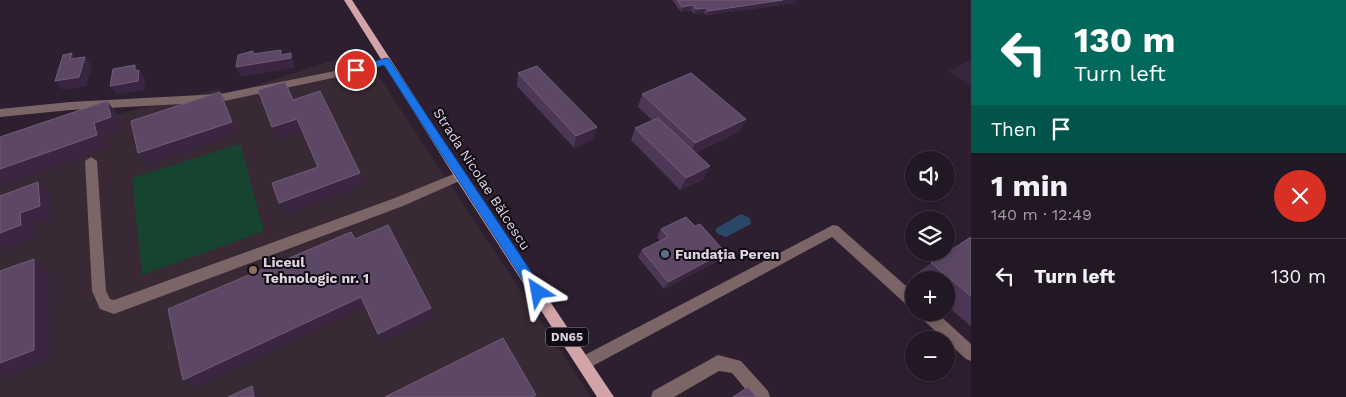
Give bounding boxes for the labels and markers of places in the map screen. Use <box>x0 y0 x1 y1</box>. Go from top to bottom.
pin <box>335 49 377 91</box>
place label: Fundația Peren <box>675 246 779 262</box>
marker: Fundația Peren <box>659 248 671 260</box>
place label: Liceul Tehnologic nr. 1 <box>263 254 369 286</box>
marker: Liceul Tehnologic nr. 1 <box>247 264 259 276</box>

